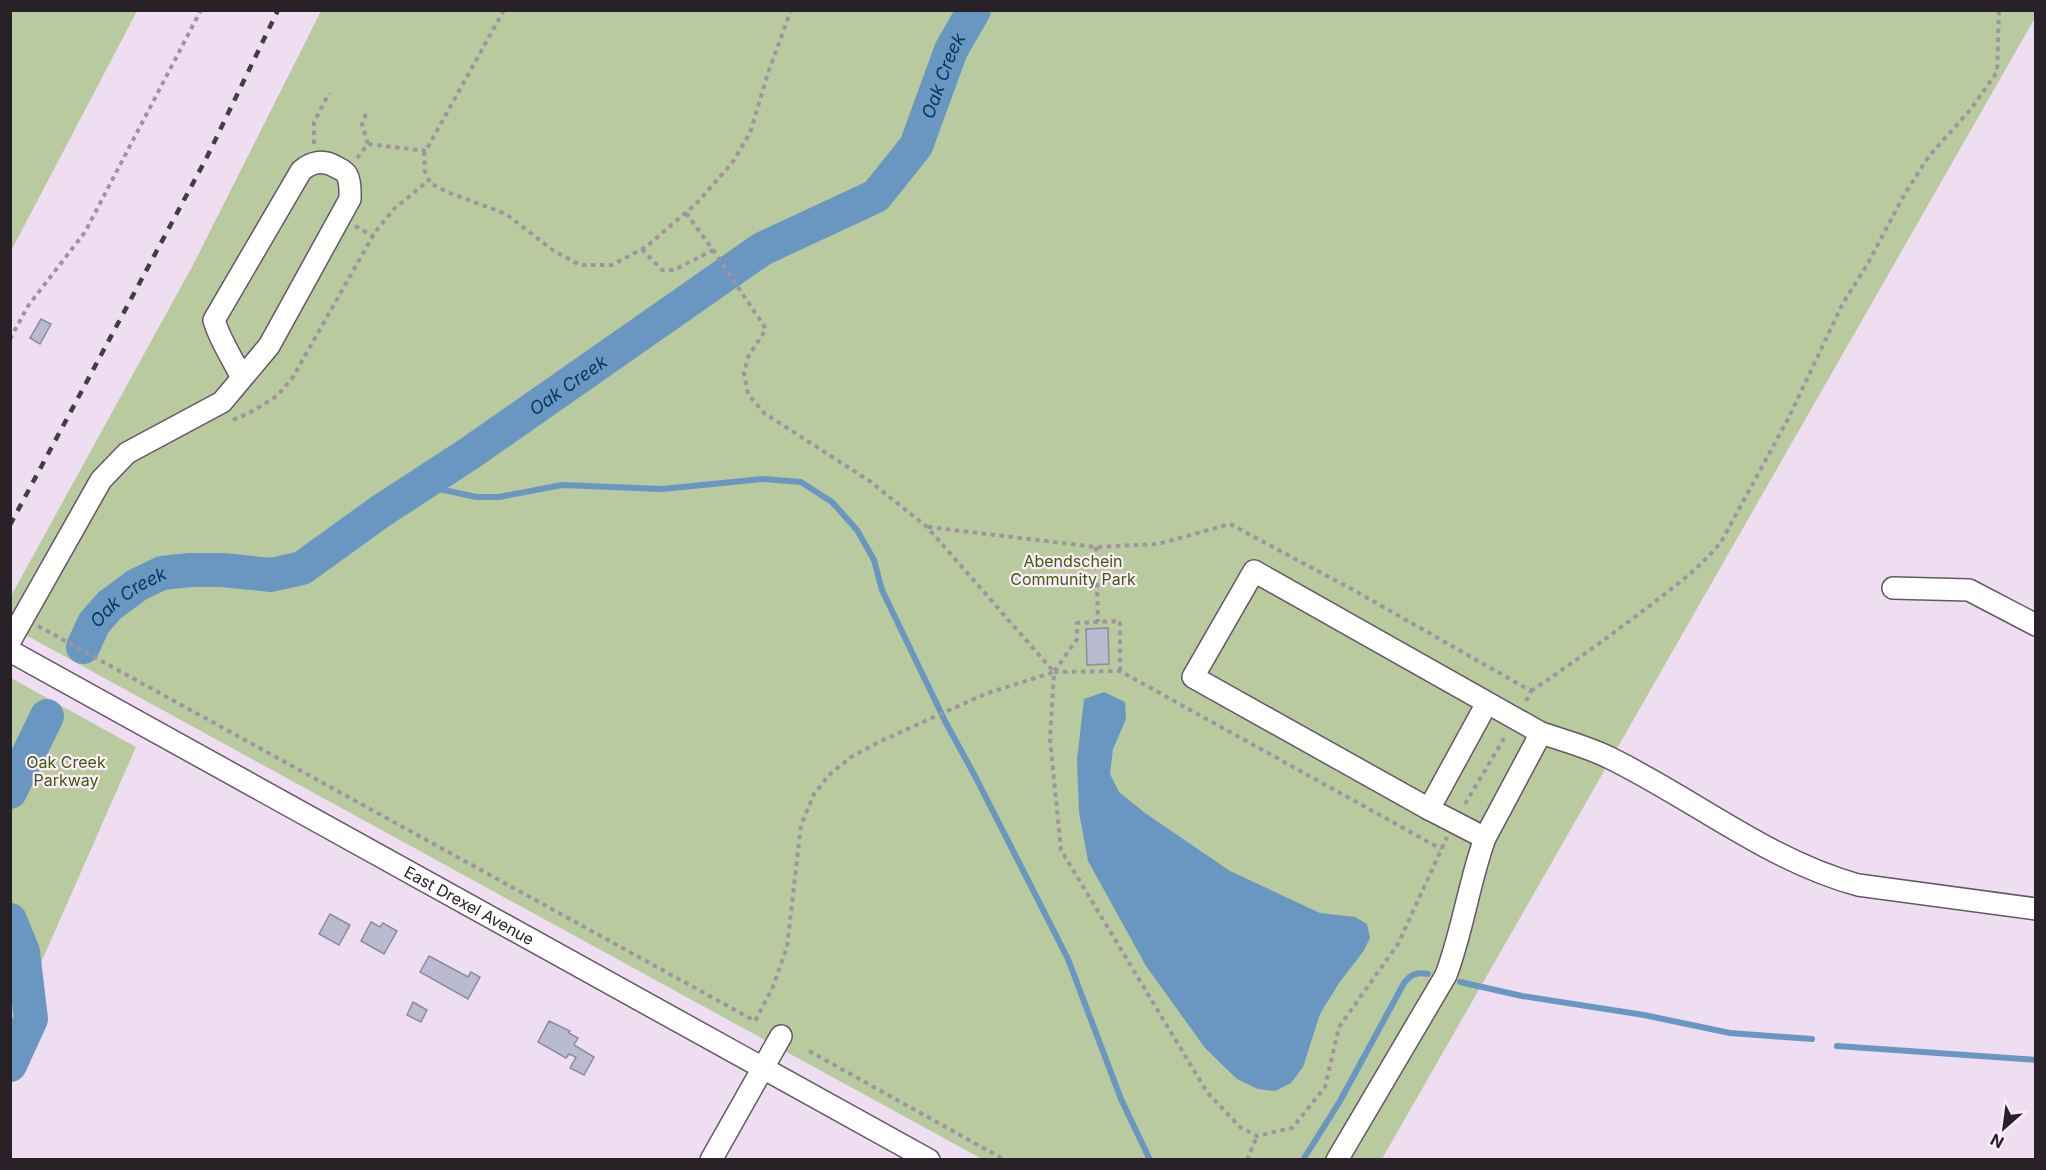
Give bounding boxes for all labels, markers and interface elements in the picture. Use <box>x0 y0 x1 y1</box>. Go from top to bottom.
water label: Oak Creek <box>917 28 970 121</box>
water label: Oak Creek <box>525 350 612 419</box>
park label: Abendschein Community Park <box>1010 551 1136 589</box>
water label: Oak Creek <box>85 562 170 631</box>
park label: Oak Creek Parkway <box>26 752 106 790</box>
street label: East Drexel Avenue <box>401 861 538 949</box>
north arrow <box>1974 1098 2034 1158</box>
text: N <box>1987 1130 2007 1153</box>

